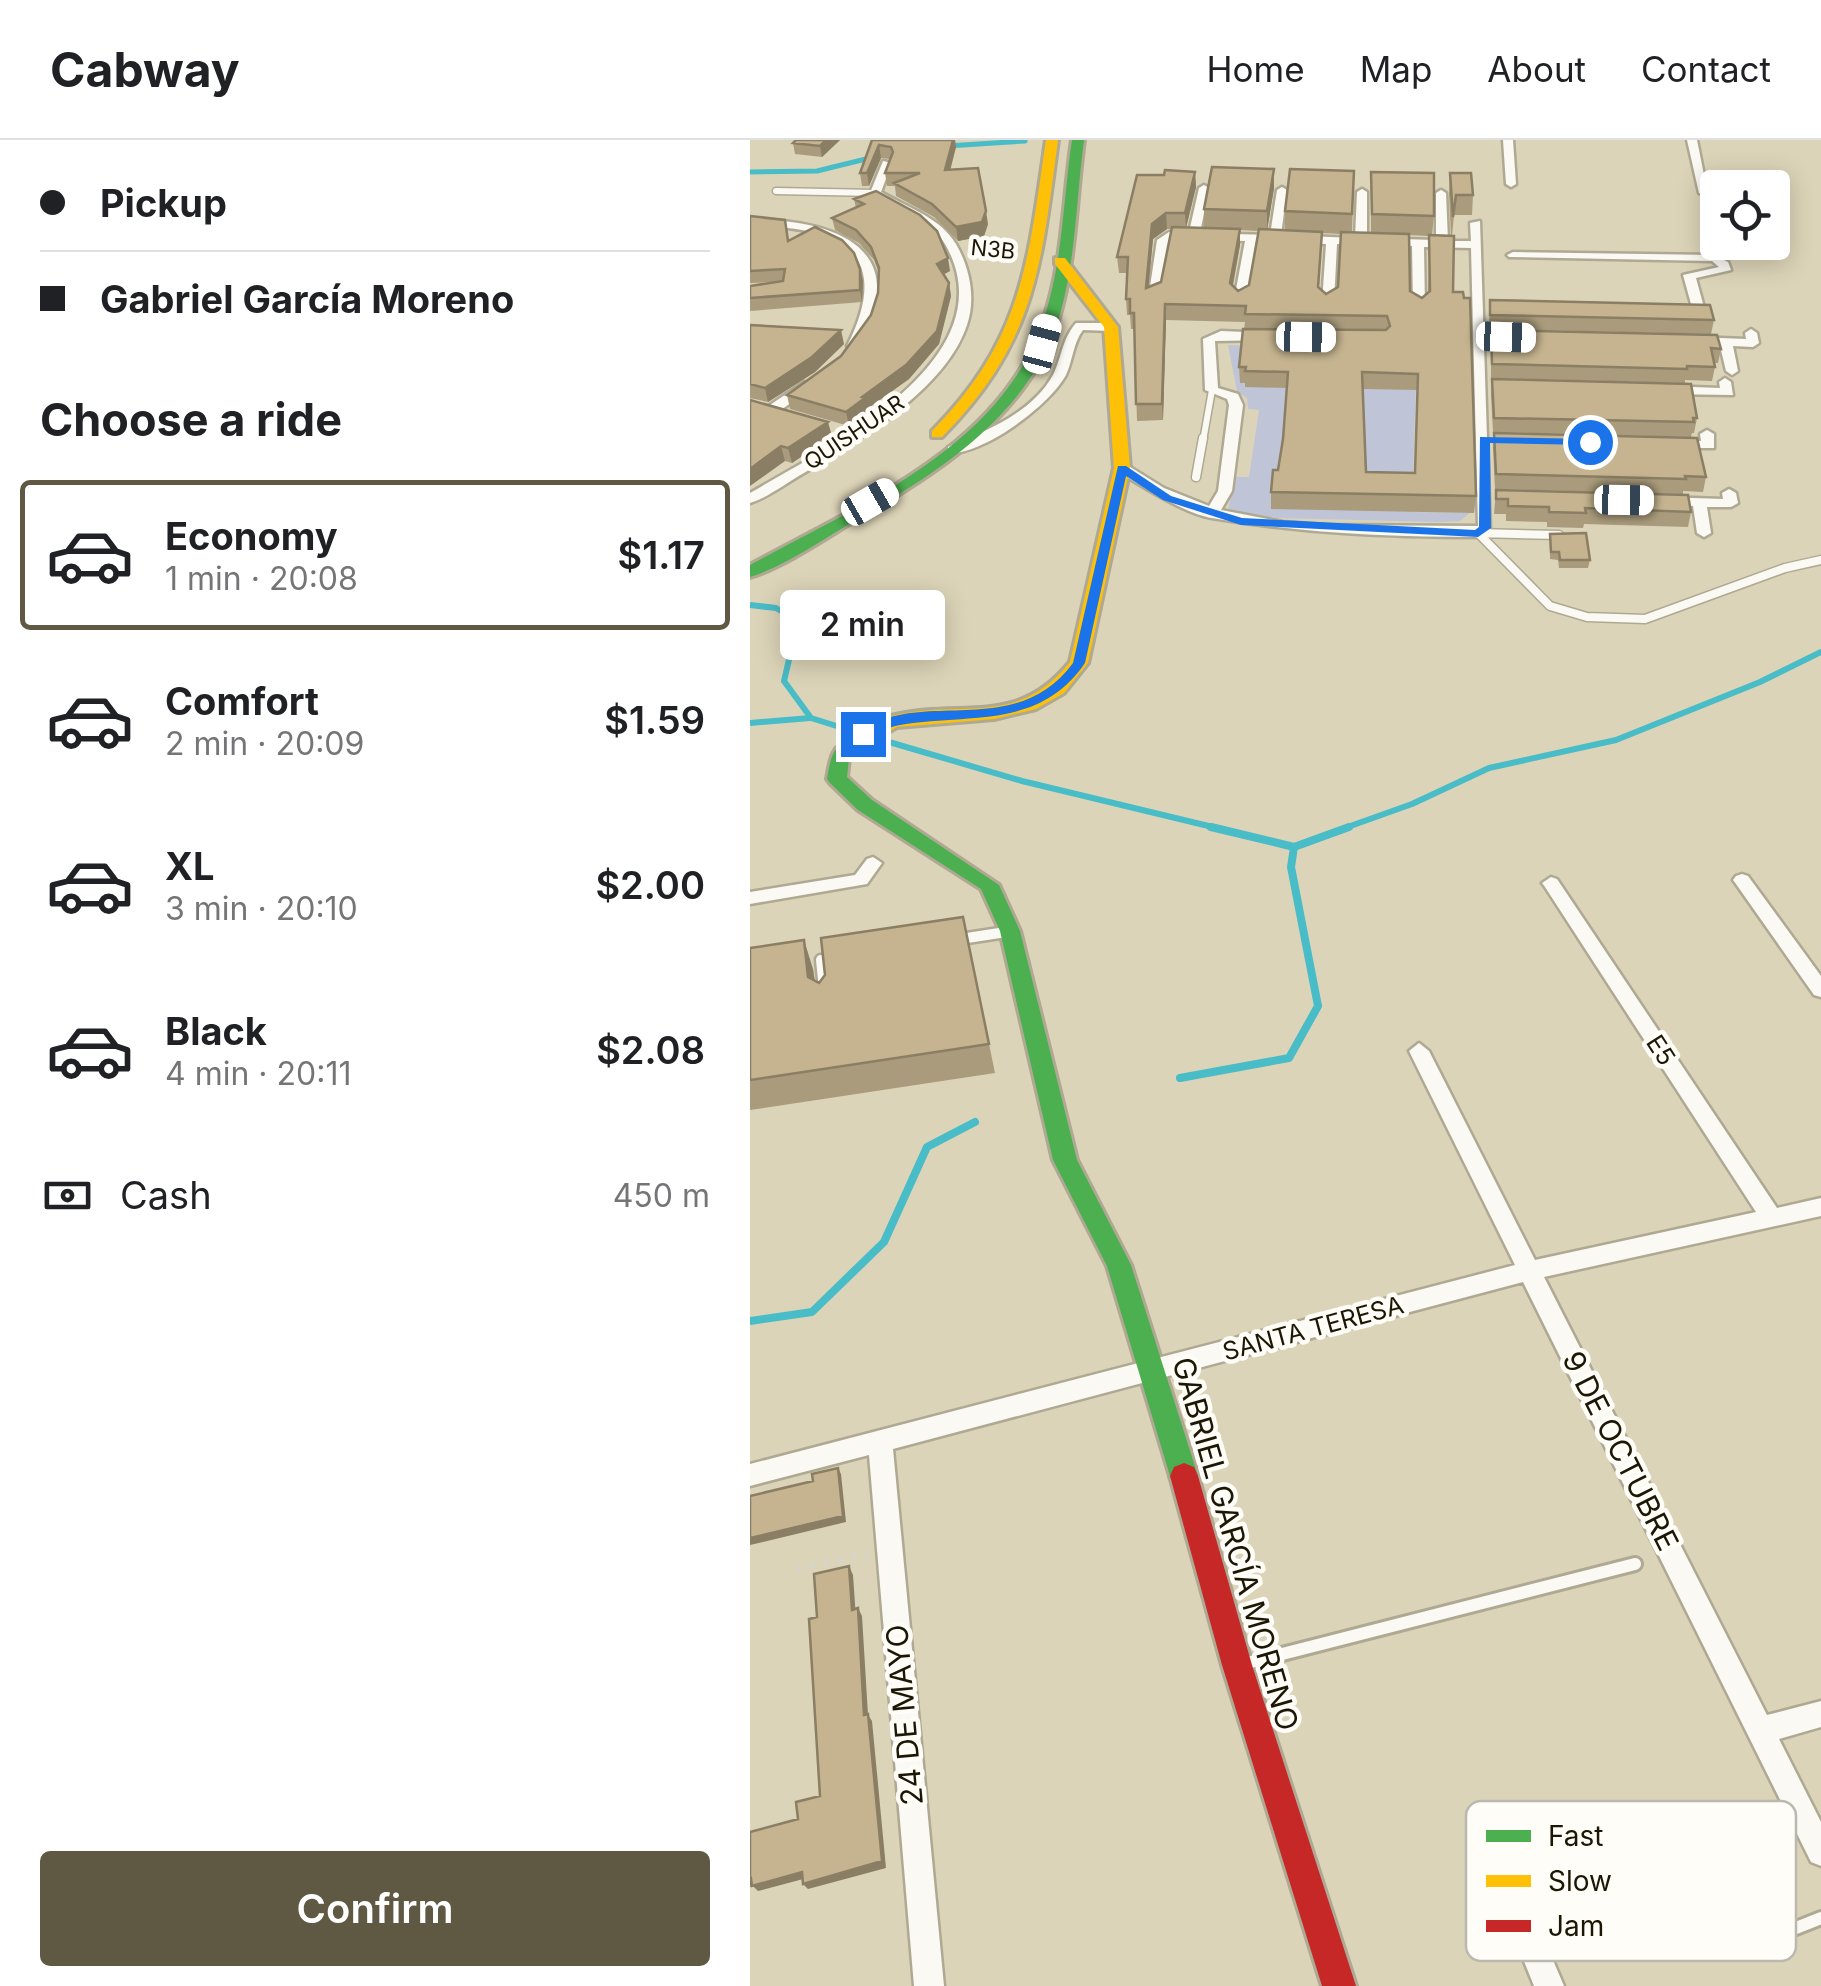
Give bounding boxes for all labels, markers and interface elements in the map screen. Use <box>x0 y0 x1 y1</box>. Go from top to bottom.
text: Cabway <box>50 40 240 99</box>
text: Home <box>1207 48 1305 90</box>
text: Map <box>1360 48 1432 90</box>
text: About <box>1487 48 1586 90</box>
text: Contact <box>1641 48 1771 90</box>
map controls <box>1700 170 1790 260</box>
button: locate <box>1700 170 1790 260</box>
text: Pickup <box>100 180 227 226</box>
street label: N3B <box>969 234 1017 264</box>
text: Gabriel García Moreno <box>100 276 514 322</box>
car <box>1020 311 1064 377</box>
car <box>1276 321 1336 353</box>
car <box>1475 321 1537 353</box>
street label: QUISHUAR <box>799 389 909 475</box>
text: Choose a ride <box>40 392 342 447</box>
route start <box>1568 420 1613 465</box>
car <box>837 474 903 530</box>
car <box>1594 484 1654 516</box>
icon: car <box>45 510 135 600</box>
text: Economy <box>165 513 338 559</box>
text: $1.17 <box>618 532 705 578</box>
text: 1 min · 20:08 <box>165 559 358 598</box>
callout: 2 min <box>781 589 946 659</box>
text: 2 min <box>820 605 905 644</box>
icon: car <box>45 675 135 765</box>
text: Comfort <box>165 678 319 724</box>
text: $1.59 <box>604 697 705 743</box>
route end <box>841 712 886 757</box>
text: 2 min · 20:09 <box>165 724 364 763</box>
icon: car <box>45 840 135 930</box>
text: XL <box>165 843 215 889</box>
text: $2.00 <box>595 862 705 908</box>
text: 3 min · 20:10 <box>165 889 358 928</box>
icon: car <box>45 1005 135 1095</box>
text: Black <box>165 1008 267 1054</box>
text: $2.08 <box>596 1027 705 1073</box>
street label: E5 <box>1640 1029 1682 1071</box>
text: 4 min · 20:11 <box>165 1054 352 1093</box>
icon: cash <box>40 1168 95 1223</box>
text: Cash <box>120 1172 212 1218</box>
text: 450 m <box>613 1176 710 1215</box>
street label: SANTA TERESA <box>1219 1289 1407 1367</box>
street label: 9 DE OCTUBRE <box>1555 1345 1687 1556</box>
street label: GABRIEL GARCÍA MORENO <box>1165 1353 1307 1734</box>
street label: 24 DE MAYO <box>878 1623 930 1807</box>
legend <box>1466 1801 1796 1961</box>
text: Fast <box>1548 1819 1604 1853</box>
button: Confirm <box>40 1851 710 1966</box>
text: Slow <box>1548 1864 1612 1898</box>
text: Jam <box>1548 1909 1604 1943</box>

